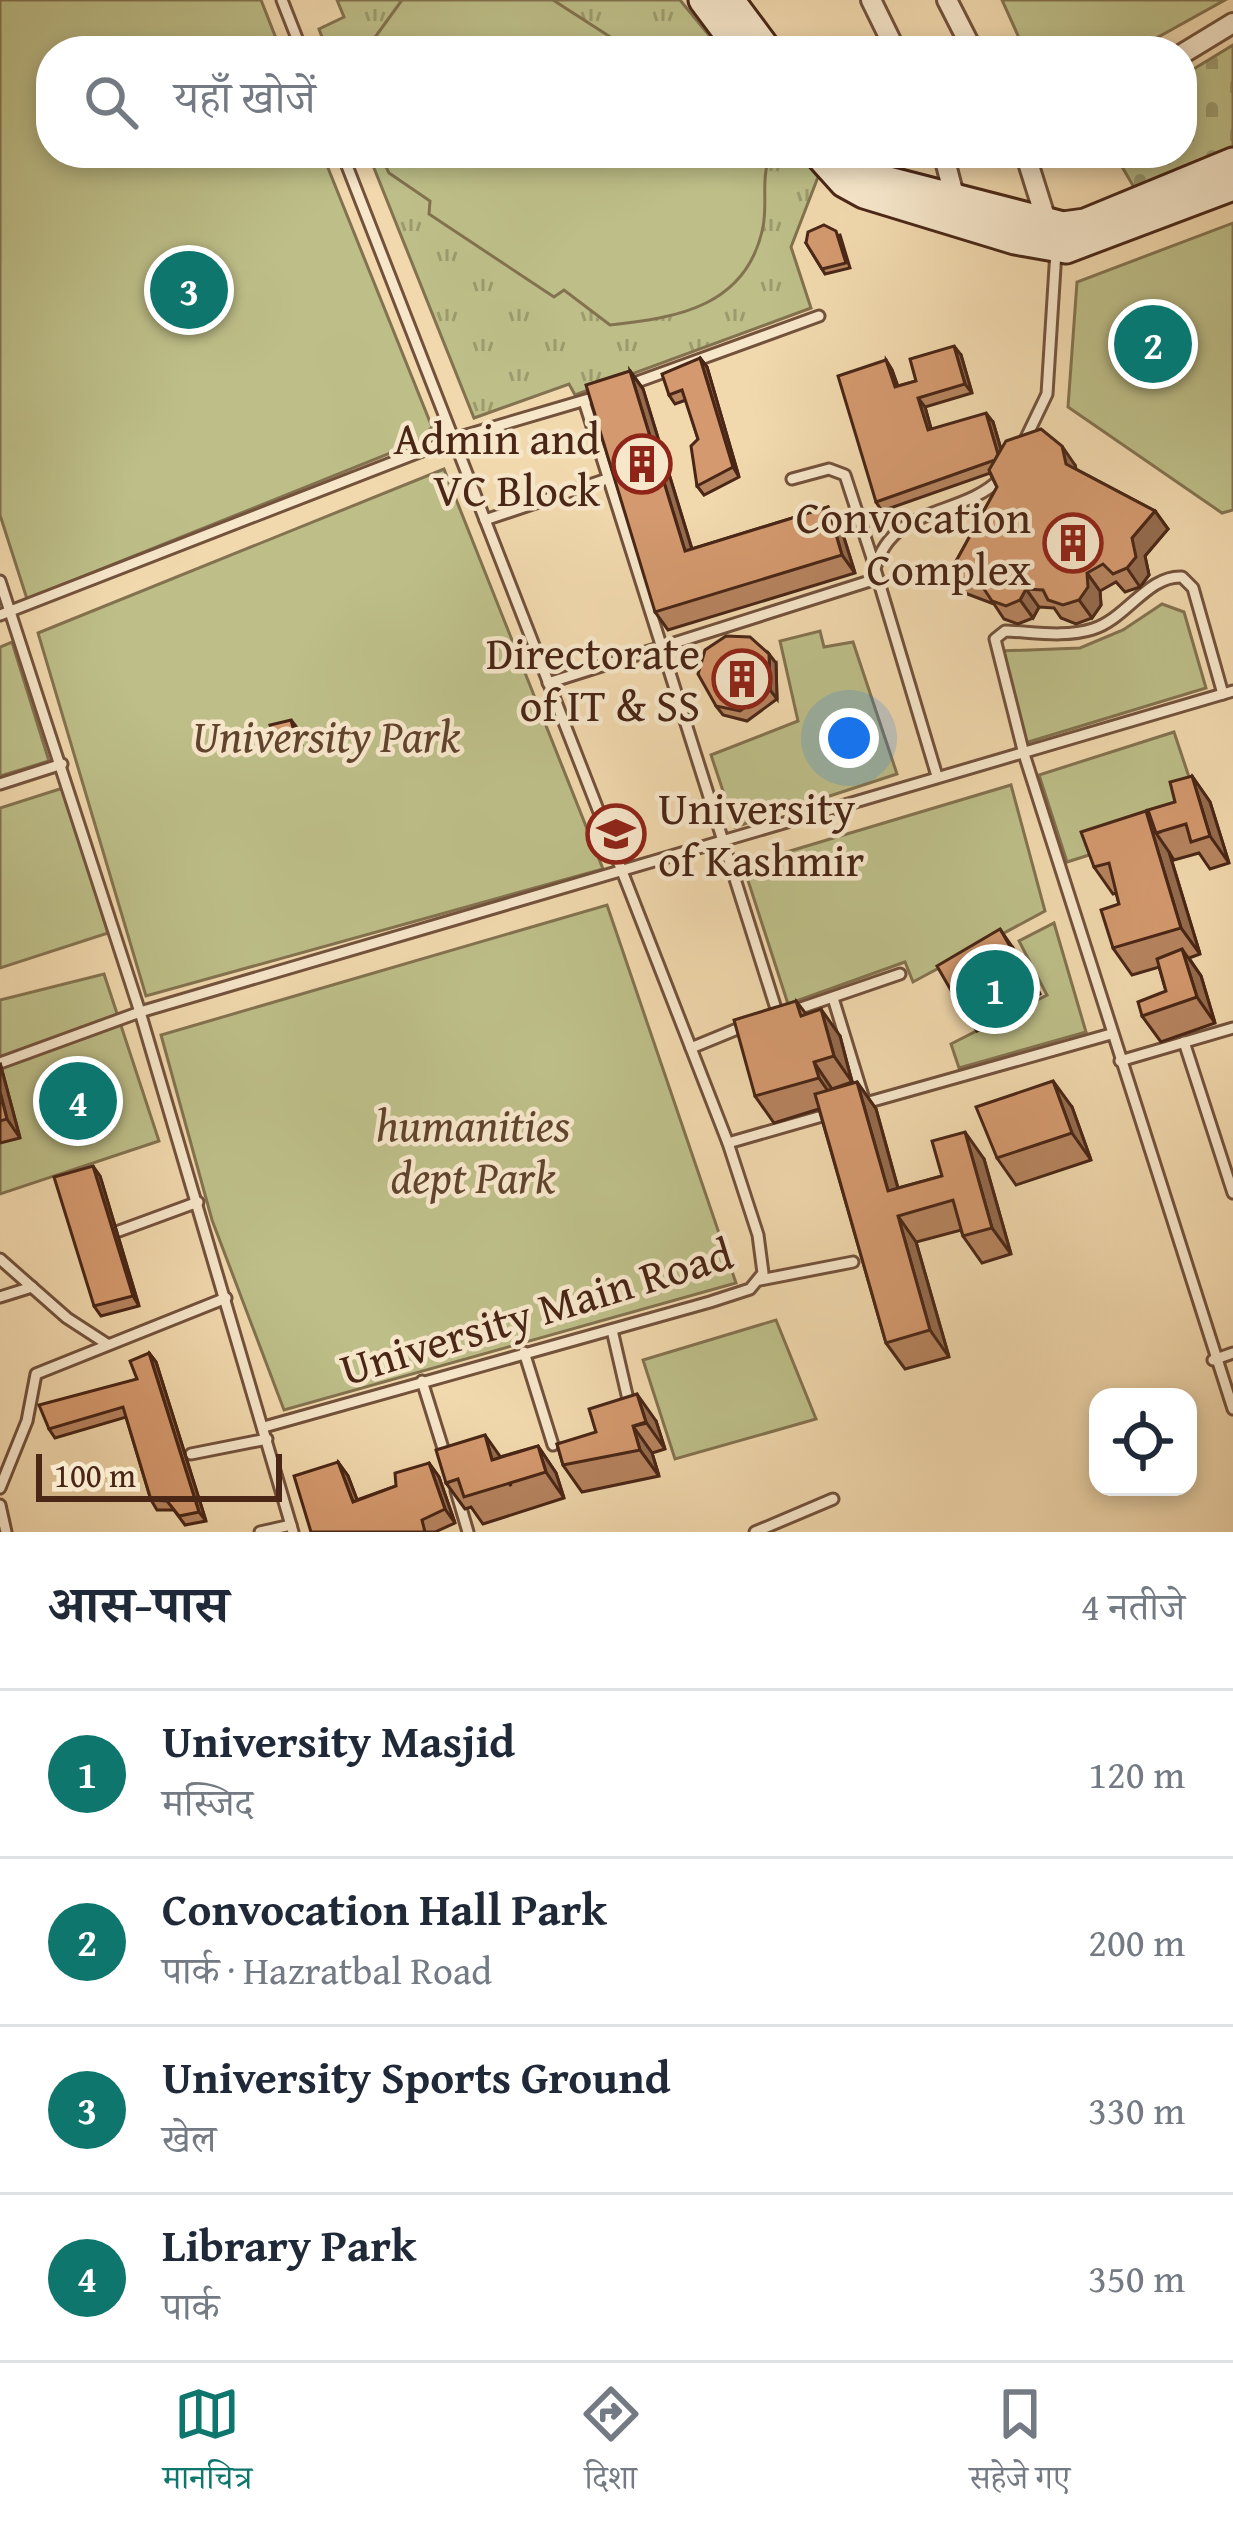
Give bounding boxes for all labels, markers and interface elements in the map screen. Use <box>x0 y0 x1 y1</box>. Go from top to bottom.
search box <box>36 36 1197 168</box>
text: यहाँ खोजें <box>174 64 316 129</box>
icon: search <box>78 69 144 135</box>
pin: 3 <box>150 245 228 335</box>
pin: 2 <box>1114 299 1192 389</box>
place label: Admin and VC Block <box>394 405 600 522</box>
building icon: Admin and VC Block <box>611 433 673 495</box>
place label: Convocation Complex <box>796 484 1031 601</box>
building icon: Convocation Complex <box>1042 512 1104 574</box>
place label: Directorate of IT & SS <box>486 620 700 737</box>
building icon: Directorate of IT & SS <box>711 648 773 710</box>
park label: University Park <box>192 703 461 768</box>
your location <box>819 708 879 768</box>
place label: University of Kashmir <box>658 775 864 892</box>
school or university icon: University of Kashmir <box>585 803 647 865</box>
pin: 1 <box>956 944 1034 1034</box>
pin: 4 <box>39 1056 117 1146</box>
park label: humanities dept Park <box>376 1092 570 1209</box>
street label: University Main Road <box>332 1220 740 1401</box>
map controls <box>1089 1388 1197 1496</box>
button: locate <box>1089 1388 1197 1496</box>
scale bar <box>36 1448 282 1501</box>
text: 100 m <box>54 1451 136 1499</box>
text: आस-पास <box>48 1566 229 1641</box>
text: 4 नतीजे <box>1081 1577 1185 1634</box>
text: University Masjid <box>162 1708 515 1773</box>
text: 1 <box>77 1745 97 1802</box>
text: 120 m <box>1088 1745 1185 1802</box>
text: मस्जिद <box>162 1773 253 1830</box>
text: Convocation Hall Park <box>162 1876 607 1941</box>
text: 2 <box>77 1913 97 1970</box>
text: 200 m <box>1088 1913 1185 1970</box>
text: पार्क · Hazratbal Road <box>162 1941 492 1998</box>
text: University Sports Ground <box>162 2044 671 2109</box>
text: 3 <box>77 2081 97 2138</box>
text: 330 m <box>1088 2081 1185 2138</box>
text: खेल <box>162 2109 216 2166</box>
text: Library Park <box>162 2212 416 2277</box>
text: 4 <box>77 2249 97 2306</box>
text: 350 m <box>1088 2249 1185 2306</box>
text: पार्क <box>162 2277 219 2334</box>
tab: मानचित्र <box>163 2381 252 2510</box>
tab: दिशा <box>578 2381 644 2510</box>
tab: सहेजे गए <box>969 2381 1070 2510</box>

